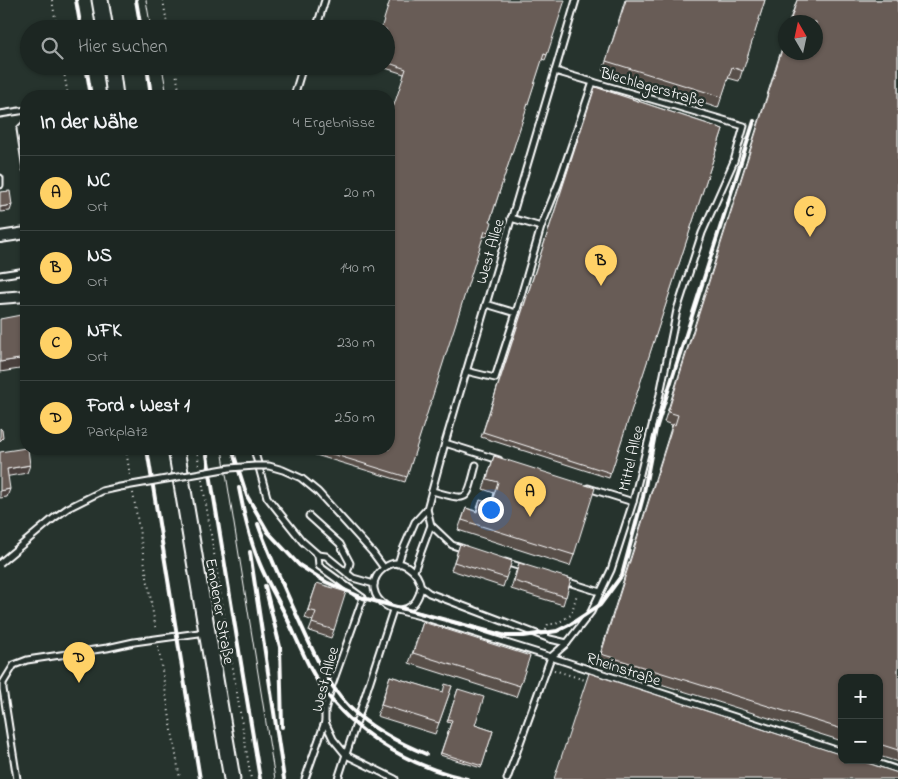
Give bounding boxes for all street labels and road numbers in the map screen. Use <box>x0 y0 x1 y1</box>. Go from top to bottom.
street label: Blechlagerstraße <box>596 61 708 115</box>
street label: West Allee <box>470 215 512 287</box>
street label: Mittel Allee <box>613 422 651 494</box>
street label: Emdener Straße <box>198 557 240 667</box>
street label: West Allee <box>306 643 346 715</box>
street label: Rheinstraße <box>583 647 665 693</box>

